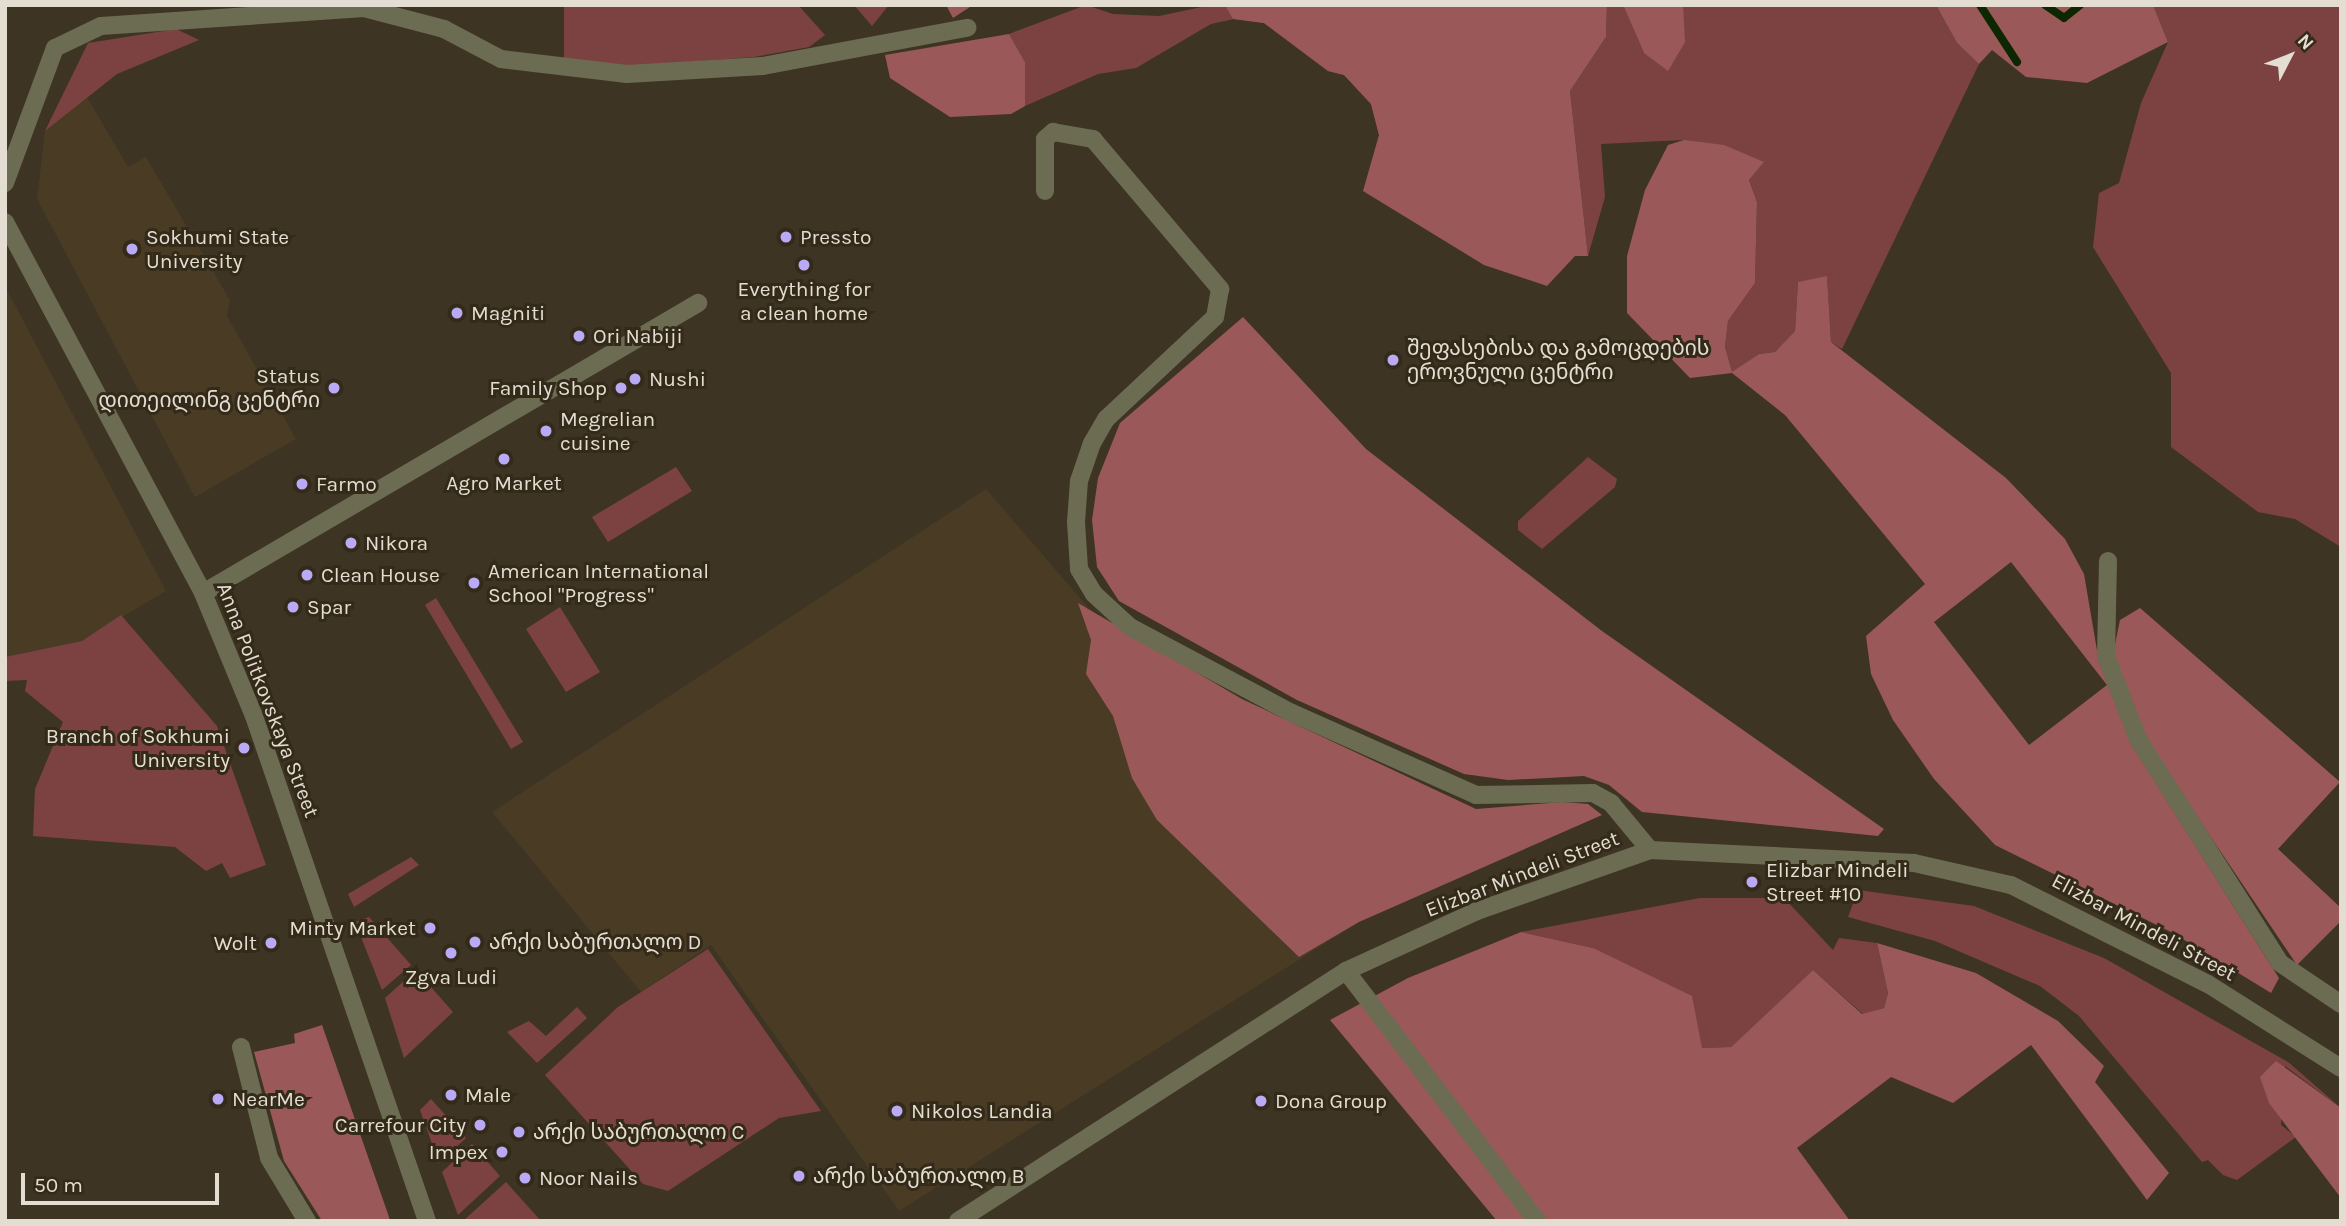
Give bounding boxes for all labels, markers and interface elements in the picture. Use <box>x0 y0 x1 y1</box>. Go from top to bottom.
north arrow <box>2255 21 2325 91</box>
text: N <box>2293 30 2318 54</box>
place label: Sokhumi State University <box>146 224 289 274</box>
place label: Pressto <box>800 224 871 250</box>
marker: Pressto <box>778 229 794 245</box>
marker: Sokhumi State University <box>124 241 140 257</box>
marker: Everything for a clean home <box>796 257 812 273</box>
place label: Everything for a clean home <box>737 276 871 326</box>
place label: Magniti <box>471 300 545 326</box>
marker: Magniti <box>449 305 465 321</box>
place label: Ori Nabiji <box>593 323 683 349</box>
marker: Ori Nabiji <box>571 328 587 344</box>
place label: შეფასებისა და გამოცდების ეროვნული ცენტრი <box>1407 335 1709 385</box>
marker: შეფასებისა და გამოცდების ეროვნული ცენტრი <box>1385 352 1401 368</box>
place label: Status დითეილინგ ცენტრი <box>98 363 320 413</box>
place label: Nushi <box>649 366 706 392</box>
marker: Nushi <box>627 371 643 387</box>
place label: Family Shop <box>489 375 607 401</box>
marker: Status დითეილინგ ცენტრი <box>326 380 342 396</box>
marker: Family Shop <box>613 380 629 396</box>
place label: Megrelian cuisine <box>560 406 655 456</box>
marker: Megrelian cuisine <box>538 423 554 439</box>
marker: Agro Market <box>496 451 512 467</box>
place label: Agro Market <box>446 470 562 496</box>
place label: Farmo <box>316 471 377 497</box>
marker: Farmo <box>294 476 310 492</box>
place label: Nikora <box>365 530 428 556</box>
marker: Nikora <box>343 535 359 551</box>
place label: American International School "Progress" <box>488 558 709 608</box>
place label: Clean House <box>321 562 440 588</box>
marker: Clean House <box>299 567 315 583</box>
marker: American International School "Progress" <box>466 575 482 591</box>
street label: Anna Politkovskaya Street <box>212 579 324 821</box>
place label: Spar <box>307 594 351 620</box>
marker: Spar <box>285 599 301 615</box>
place label: Branch of Sokhumi University <box>46 723 230 773</box>
marker: Branch of Sokhumi University <box>236 740 252 756</box>
street label: Elizbar Mindeli Street <box>1422 825 1622 923</box>
place label: Elizbar Mindeli Street #10 <box>1766 857 1909 907</box>
street label: Elizbar Mindeli Street <box>2047 868 2241 986</box>
marker: Elizbar Mindeli Street #10 <box>1744 874 1760 890</box>
place label: Minty Market <box>289 915 416 941</box>
marker: Minty Market <box>422 920 438 936</box>
place label: არქი საბურთალო D <box>489 929 701 955</box>
place label: Wolt <box>214 930 257 956</box>
marker: არქი საბურთალო D <box>467 934 483 950</box>
marker: Wolt <box>263 935 279 951</box>
marker: Zgva Ludi <box>443 945 459 961</box>
place label: Zgva Ludi <box>405 964 497 990</box>
place label: Male <box>465 1082 511 1108</box>
place label: NearMe <box>232 1086 305 1112</box>
marker: Male <box>443 1087 459 1103</box>
place label: Dona Group <box>1275 1088 1387 1114</box>
marker: NearMe <box>210 1091 226 1107</box>
marker: Dona Group <box>1253 1093 1269 1109</box>
place label: Nikolos Landia <box>911 1098 1053 1124</box>
marker: Nikolos Landia <box>889 1103 905 1119</box>
place label: Carrefour City <box>335 1112 466 1138</box>
marker: Carrefour City <box>472 1117 488 1133</box>
place label: არქი საბურთალო C <box>533 1119 744 1145</box>
marker: არქი საბურთალო C <box>511 1124 527 1140</box>
place label: Impex <box>429 1139 488 1165</box>
marker: Impex <box>494 1144 510 1160</box>
scale bar <box>24 1160 222 1204</box>
place label: არქი საბურთალო B <box>813 1163 1025 1189</box>
place label: Noor Nails <box>539 1165 638 1191</box>
marker: არქი საბურთალო B <box>791 1168 807 1184</box>
marker: Noor Nails <box>517 1170 533 1186</box>
text: 50 m <box>34 1173 83 1197</box>

